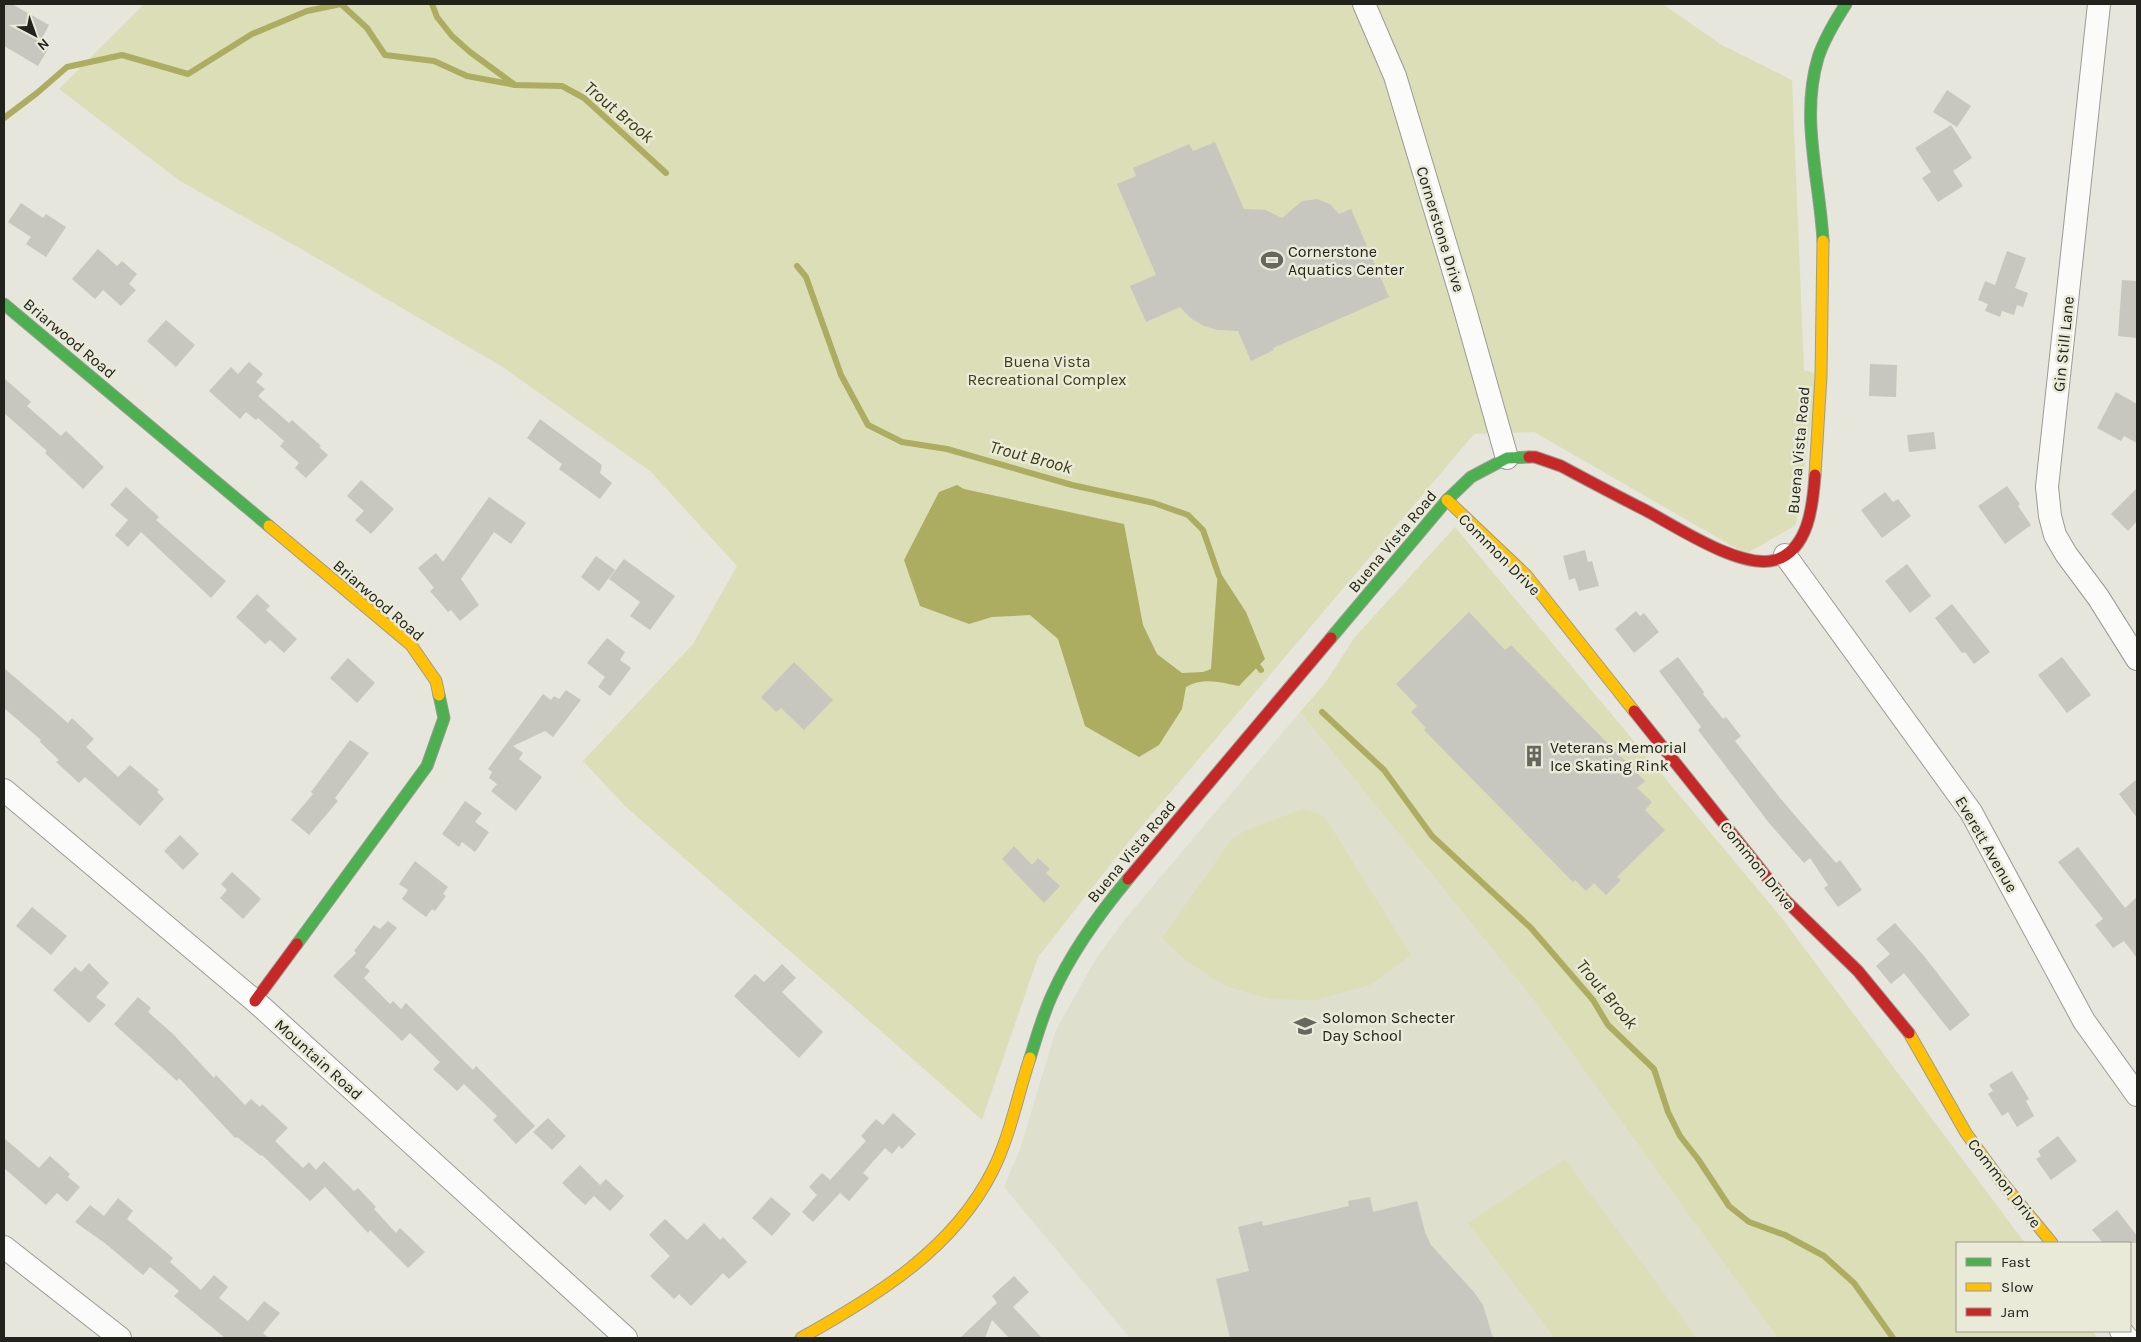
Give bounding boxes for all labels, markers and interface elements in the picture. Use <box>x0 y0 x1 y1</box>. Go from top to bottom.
north arrow <box>10 10 60 60</box>
text: N <box>34 35 53 54</box>
water label: Trout Brook <box>579 76 659 148</box>
street label: Cornerstone Drive <box>1412 164 1469 294</box>
place label: Cornerstone Aquatics Center <box>1288 242 1404 279</box>
sports icon: Cornerstone Aquatics Center <box>1259 247 1285 273</box>
street label: Briarwood Road <box>20 294 120 382</box>
street label: Gin Still Lane <box>2049 295 2078 393</box>
park label: Buena Vista Recreational Complex <box>967 352 1127 389</box>
street label: Buena Vista Road <box>1783 386 1814 515</box>
water label: Trout Brook <box>987 435 1076 479</box>
street label: Buena Vista Road <box>1344 486 1441 596</box>
street label: Common Drive <box>1455 509 1545 599</box>
street label: Briarwood Road <box>329 556 428 645</box>
place label: Veterans Memorial Ice Skating Rink <box>1550 738 1687 775</box>
building icon: Veterans Memorial Ice Skating Rink <box>1521 743 1547 769</box>
street label: Everett Avenue <box>1951 793 2022 896</box>
street label: Buena Vista Road <box>1083 796 1180 906</box>
street label: Common Drive <box>1716 817 1799 913</box>
water label: Trout Brook <box>1571 954 1643 1034</box>
place label: Solomon Schecter Day School <box>1322 1008 1455 1045</box>
school or university icon: Solomon Schecter Day School <box>1292 1013 1318 1039</box>
street label: Mountain Road <box>271 1015 366 1104</box>
street label: Common Drive <box>1964 1135 2045 1232</box>
legend <box>1956 1242 2131 1332</box>
text: Fast <box>2001 1253 2031 1271</box>
text: Slow <box>2001 1278 2033 1296</box>
text: Jam <box>2001 1303 2029 1321</box>

